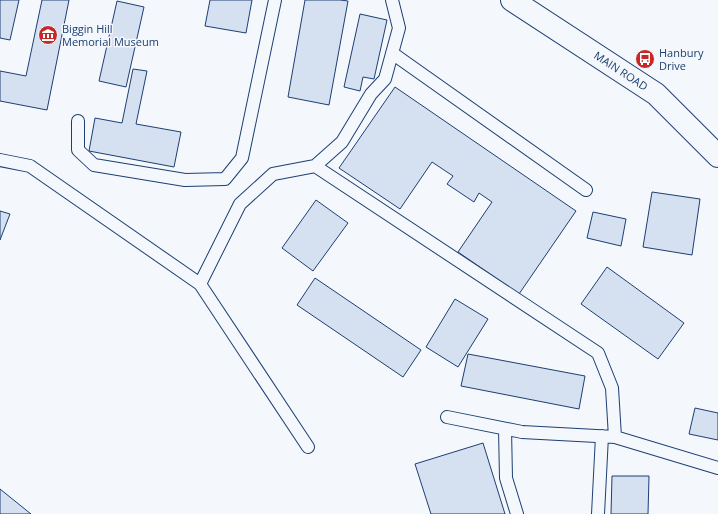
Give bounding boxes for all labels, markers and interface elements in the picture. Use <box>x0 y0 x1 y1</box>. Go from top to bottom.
place label: Biggin Hill Memorial Museum <box>62 21 159 49</box>
museum icon: Biggin Hill Memorial Museum <box>37 24 59 46</box>
place label: Hanbury Drive <box>659 45 704 73</box>
street label: MAIN ROAD <box>591 48 651 94</box>
bus stop icon: Hanbury Drive <box>634 48 656 70</box>

